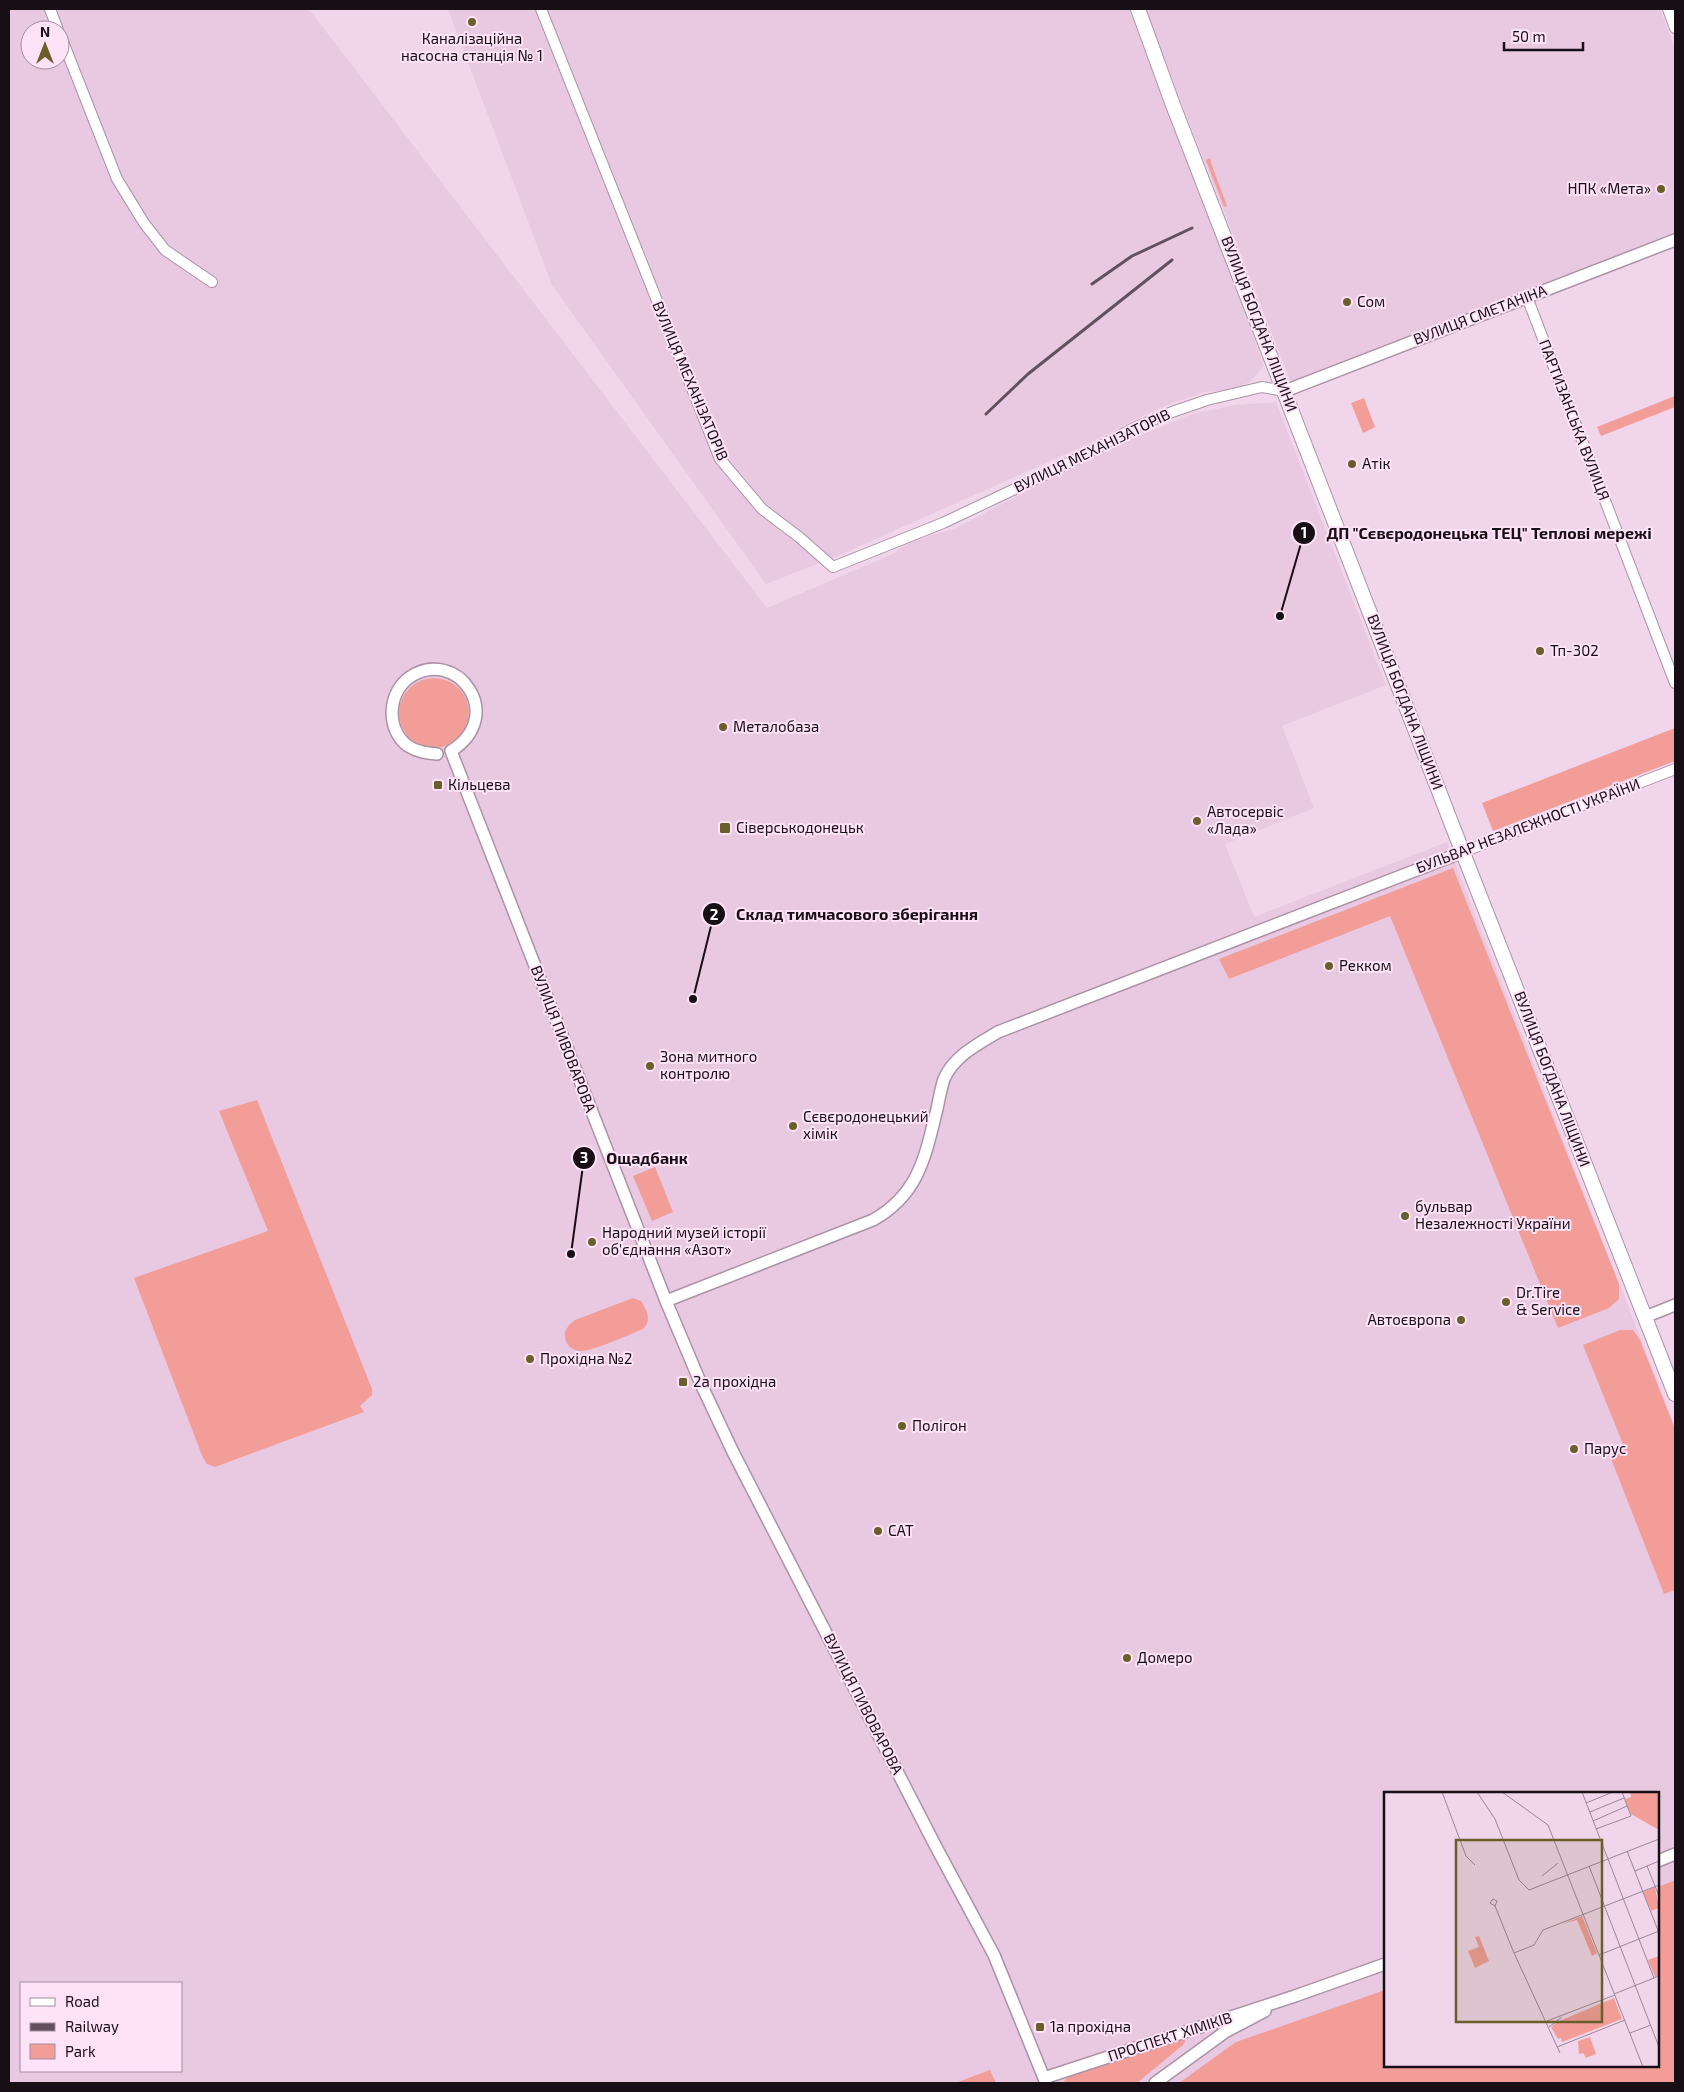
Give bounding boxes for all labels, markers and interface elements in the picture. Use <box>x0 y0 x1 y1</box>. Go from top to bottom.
marker: Каналізаційна насосна станція № 1 <box>466 16 478 28</box>
north arrow <box>20 20 70 70</box>
scale bar <box>1504 20 1583 52</box>
text: N <box>40 23 50 40</box>
text: 50 m <box>1512 27 1546 45</box>
place label: Каналізаційна насосна станція № 1 <box>401 29 543 64</box>
place label: НПК «Мета» <box>1567 179 1651 197</box>
marker: НПК «Мета» <box>1655 183 1667 195</box>
street label: ВУЛИЦЯ БОГДАНА ЛІЩИНИ <box>1218 233 1302 414</box>
street label: ВУЛИЦЯ СМЕТАНІНА <box>1410 280 1550 348</box>
place label: Сом <box>1357 292 1385 310</box>
marker: Сом <box>1341 296 1353 308</box>
street label: ВУЛИЦЯ МЕХАНІЗАТОРІВ <box>649 298 733 463</box>
street label: ПАРТИЗАНСЬКА ВУЛИЦЯ <box>1536 337 1614 503</box>
street label: ВУЛИЦЯ МЕХАНІЗАТОРІВ <box>1011 404 1173 496</box>
place label: Атік <box>1362 454 1391 472</box>
marker: Атік <box>1346 458 1358 470</box>
callout: ДП "Сєвєродонецька ТЕЦ" Теплові мережі <box>1291 518 1662 549</box>
text: 1 <box>1301 523 1307 541</box>
text: ДП "Сєвєродонецька ТЕЦ" Теплові мережі <box>1326 523 1652 542</box>
street label: ВУЛИЦЯ БОГДАНА ЛІЩИНИ <box>1364 611 1448 792</box>
place label: Тп-302 <box>1550 641 1599 659</box>
marker: Тп-302 <box>1534 645 1546 657</box>
place label: Металобаза <box>733 717 819 735</box>
marker: Металобаза <box>717 721 729 733</box>
street label: БУЛЬВАР НЕЗАЛЕЖНОСТІ УКРАЇНИ <box>1413 774 1642 876</box>
place label: Кільцева <box>448 775 510 793</box>
marker: Кільцева <box>432 779 444 791</box>
place label: Автосервіс «Лада» <box>1207 802 1284 837</box>
marker: Автосервіс «Лада» <box>1191 815 1203 827</box>
place label: Сіверськодонецьк <box>736 818 864 836</box>
marker: Сіверськодонецьк <box>718 821 732 835</box>
callout: Склад тимчасового зберігання <box>701 899 988 930</box>
text: Склад тимчасового зберігання <box>736 904 978 923</box>
text: 2 <box>710 905 719 923</box>
place label: Рекком <box>1339 956 1392 974</box>
marker: Рекком <box>1323 960 1335 972</box>
street label: ВУЛИЦЯ ПИВОВАРОВА <box>528 963 601 1115</box>
street label: ВУЛИЦЯ БОГДАНА ЛІЩИНИ <box>1511 988 1595 1169</box>
place label: Зона митного контролю <box>660 1047 757 1082</box>
marker: Зона митного контролю <box>644 1060 656 1072</box>
place label: Сєвєродонецький хімік <box>803 1107 929 1142</box>
marker: Сєвєродонецький хімік <box>787 1120 799 1132</box>
callout: Ощадбанк <box>571 1142 698 1173</box>
text: 3 <box>580 1148 588 1166</box>
text: Ощадбанк <box>606 1148 688 1167</box>
place label: бульвар Незалежності України <box>1415 1197 1571 1232</box>
marker: бульвар Незалежності України <box>1399 1210 1411 1222</box>
place label: Народний музей історії об'єднання «Азот» <box>602 1223 766 1258</box>
marker: Народний музей історії об'єднання «Азот» <box>586 1236 598 1248</box>
place label: Dr.Tire & Service <box>1516 1283 1580 1318</box>
marker: Dr.Tire & Service <box>1500 1296 1512 1308</box>
place label: Автоєвропа <box>1367 1310 1451 1328</box>
marker: Автоєвропа <box>1455 1314 1467 1326</box>
place label: Прохідна №2 <box>540 1349 633 1367</box>
marker: Прохідна №2 <box>524 1353 536 1365</box>
place label: 2а прохідна <box>693 1372 776 1390</box>
marker: 2а прохідна <box>677 1376 689 1388</box>
place label: Полігон <box>912 1416 967 1434</box>
marker: Полігон <box>896 1420 908 1432</box>
place label: Парус <box>1584 1439 1626 1458</box>
marker: Парус <box>1568 1443 1580 1455</box>
place label: CAT <box>888 1521 914 1539</box>
marker: CAT <box>872 1525 884 1537</box>
street label: ВУЛИЦЯ ПИВОВАРОВА <box>820 1630 908 1778</box>
place label: Домеро <box>1137 1648 1193 1666</box>
marker: Домеро <box>1121 1652 1133 1664</box>
inset map <box>1384 1792 1659 2067</box>
legend <box>20 1982 182 2072</box>
text: Road <box>65 1992 100 2010</box>
street label: ПРОСПЕКТ ХІМІКІВ <box>1105 2007 1234 2065</box>
text: Railway <box>65 2017 119 2035</box>
place label: 1а прохідна <box>1050 2017 1131 2035</box>
marker: 1а прохідна <box>1034 2021 1046 2033</box>
text: Park <box>65 2042 96 2060</box>

